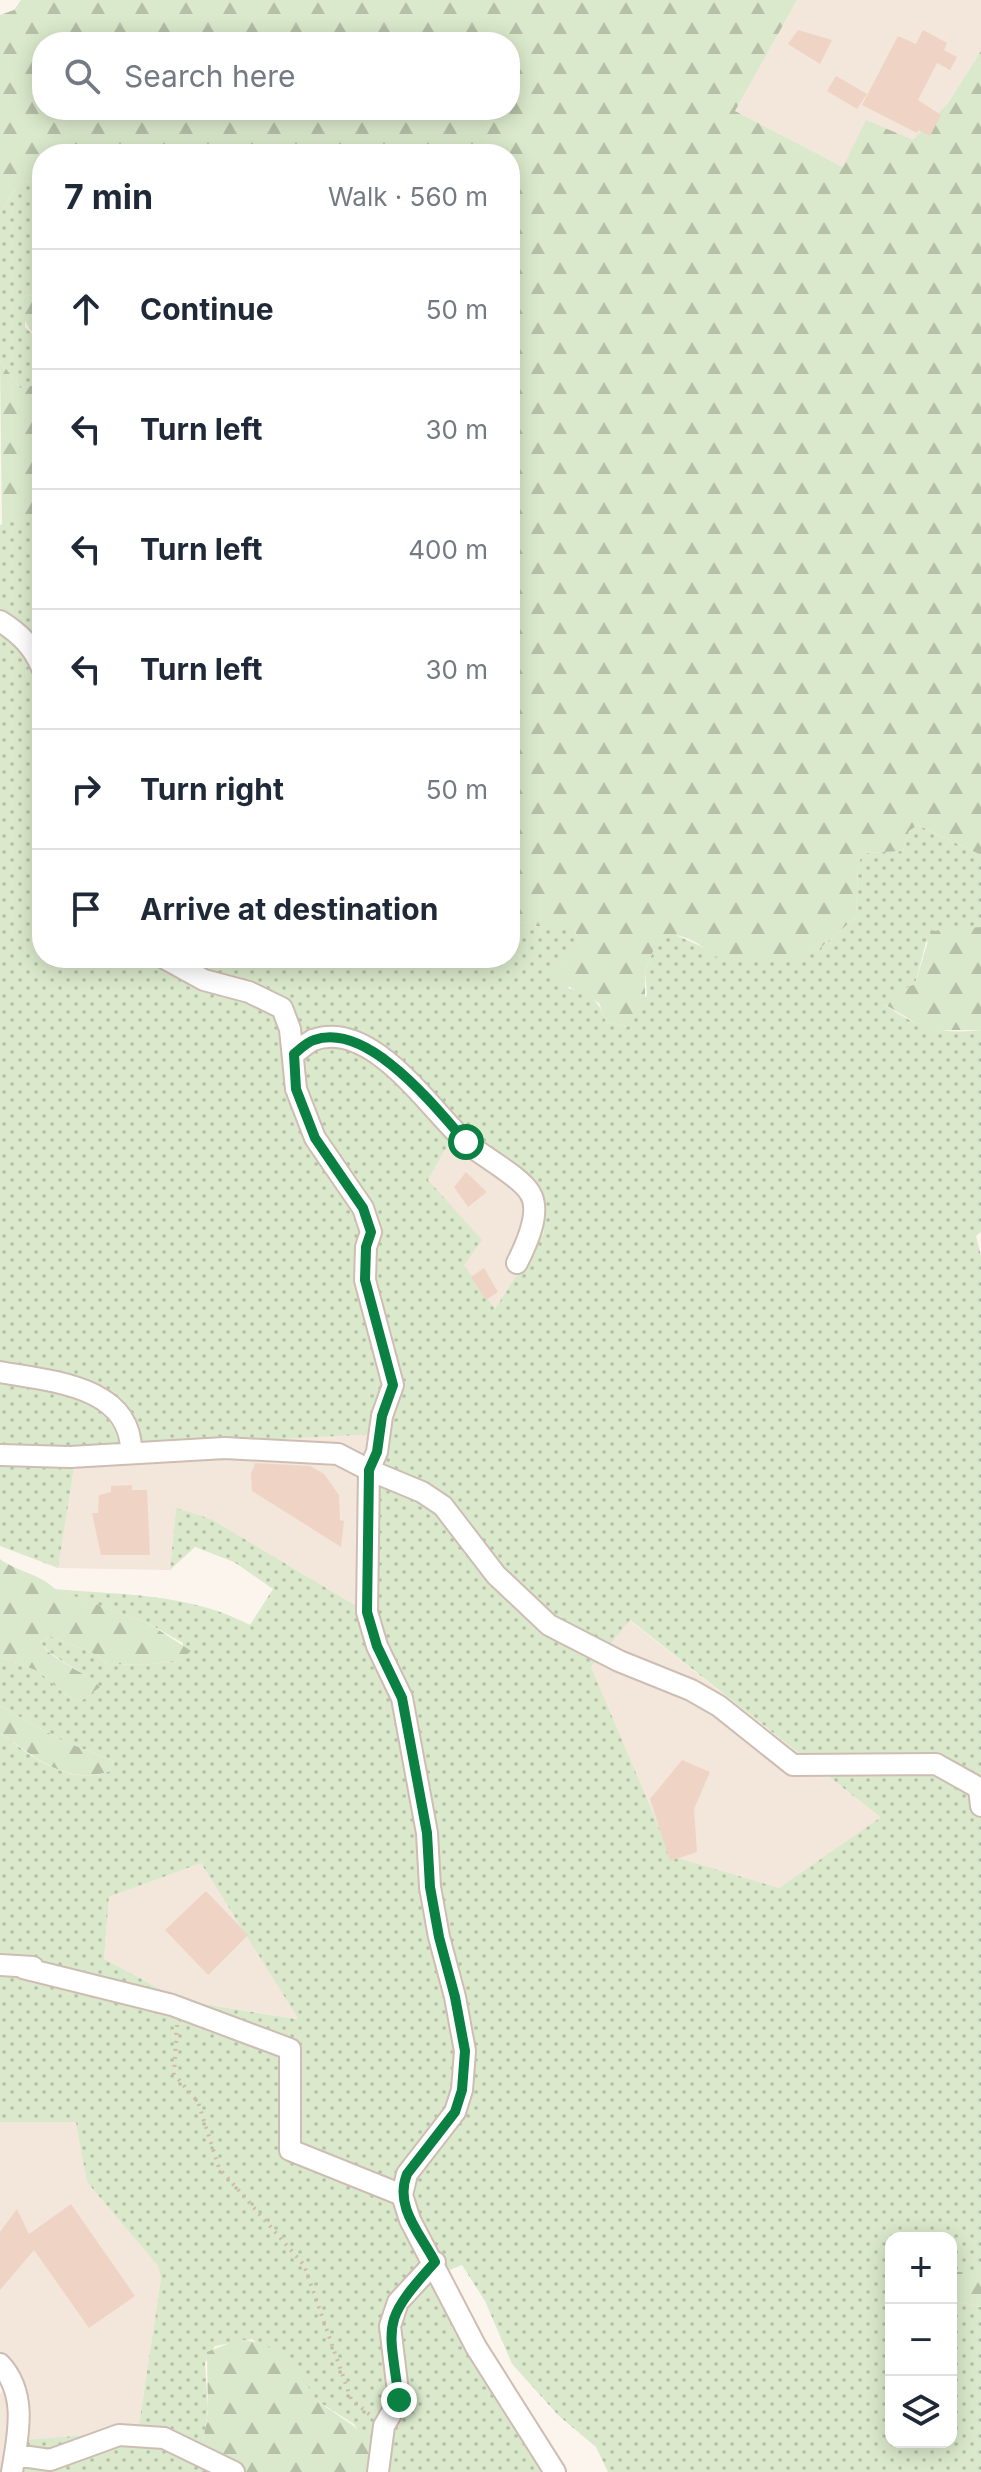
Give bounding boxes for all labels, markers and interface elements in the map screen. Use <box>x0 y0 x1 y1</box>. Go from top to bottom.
search box <box>32 32 520 120</box>
icon: search <box>60 54 104 98</box>
text: Search here <box>124 58 296 94</box>
text: 7 min <box>64 176 153 217</box>
text: Walk · 560 m <box>328 181 488 212</box>
icon: ahead <box>64 287 108 331</box>
text: Continue <box>140 291 274 327</box>
text: 50 m <box>426 294 488 325</box>
icon: left <box>64 407 108 451</box>
text: Turn left <box>140 411 262 447</box>
text: 30 m <box>425 414 488 445</box>
icon: left <box>64 527 108 571</box>
text: Turn left <box>140 531 262 567</box>
text: 400 m <box>408 534 488 565</box>
icon: left <box>64 647 108 691</box>
text: Turn left <box>140 651 262 687</box>
text: 30 m <box>425 654 488 685</box>
icon: right <box>64 767 108 811</box>
text: Turn right <box>140 771 284 807</box>
text: 50 m <box>426 774 488 805</box>
icon: arrive <box>64 887 108 931</box>
text: Arrive at destination <box>140 891 438 927</box>
route start <box>448 1124 484 1160</box>
map controls <box>885 2232 957 2448</box>
button: + <box>885 2232 957 2304</box>
button: − <box>885 2304 957 2376</box>
button: layers <box>885 2376 957 2448</box>
route end <box>381 2382 417 2418</box>

